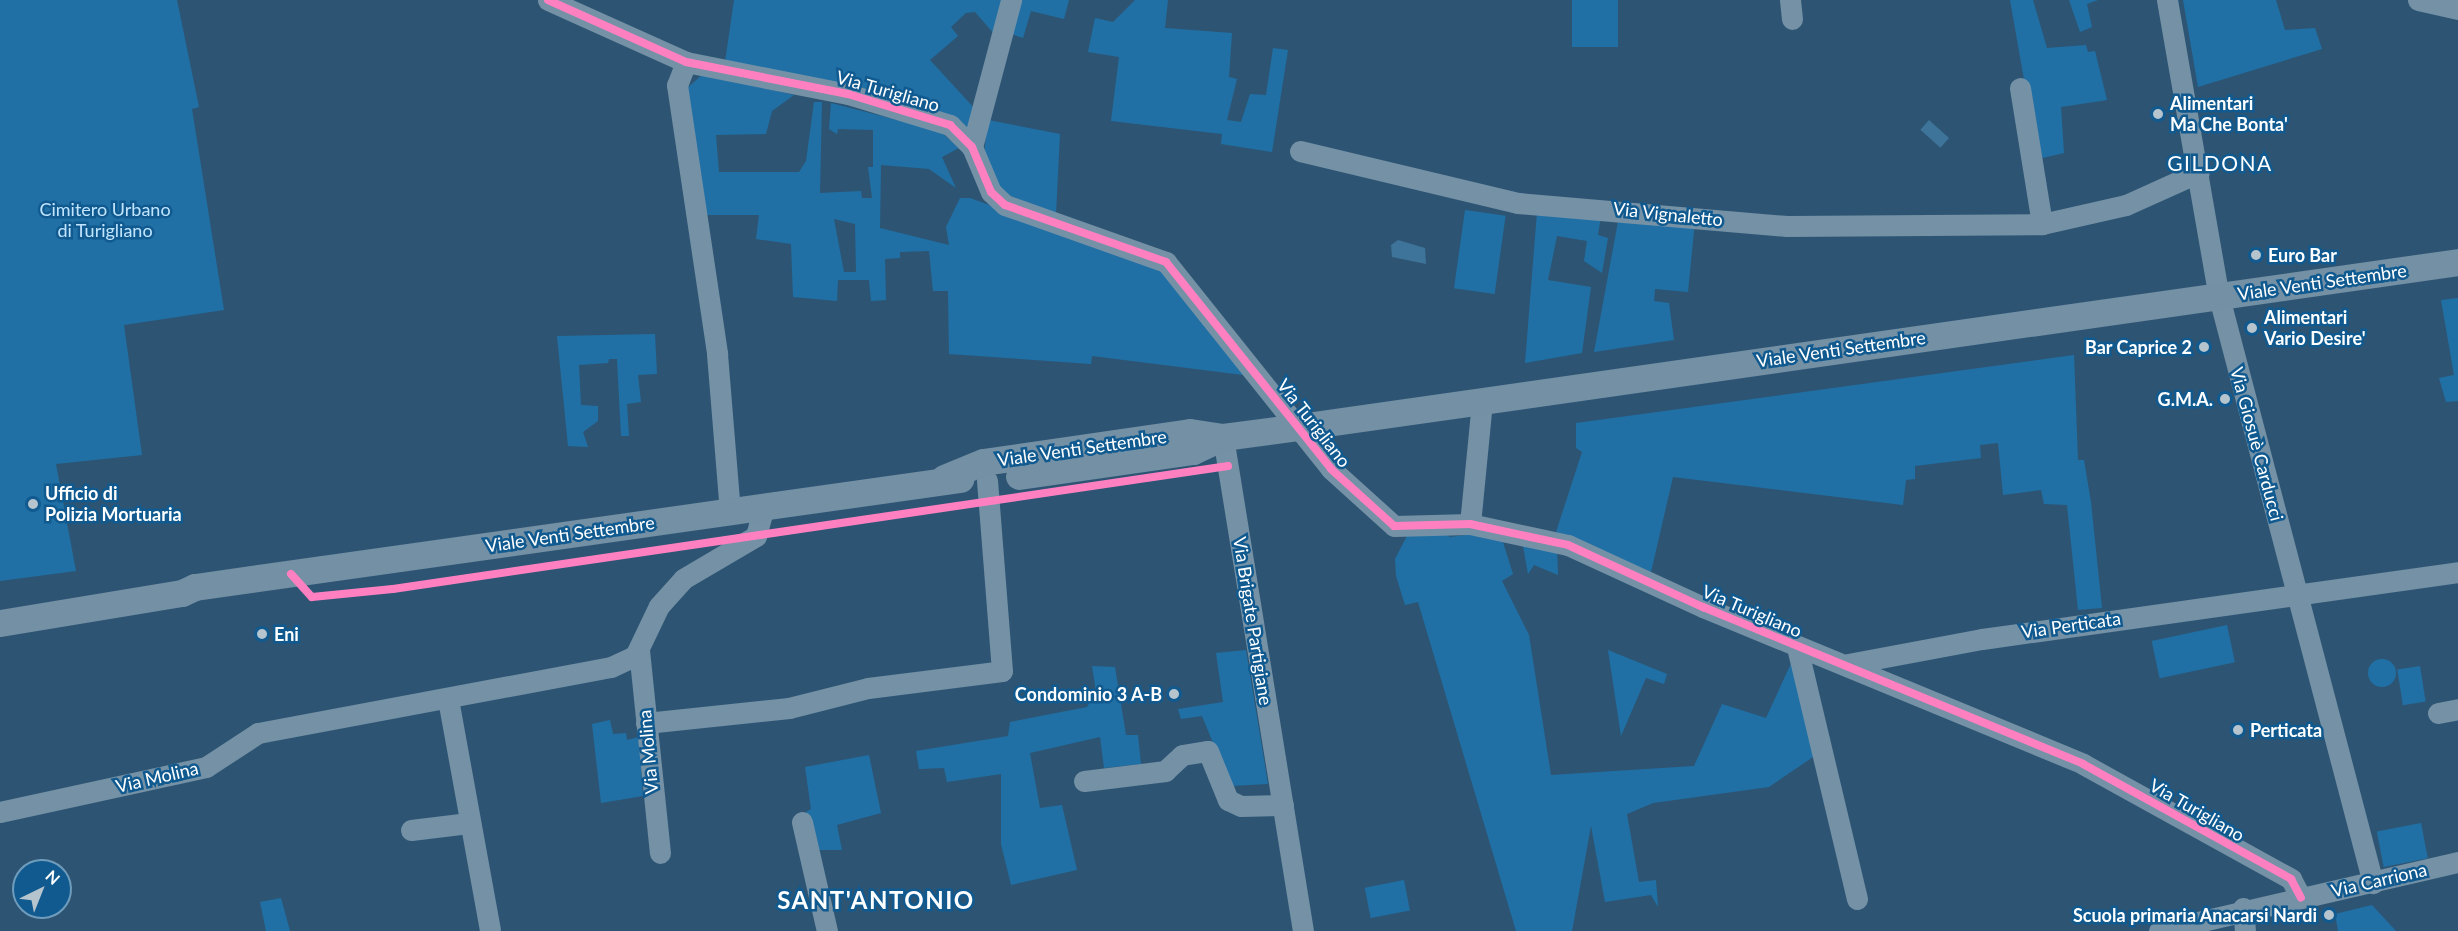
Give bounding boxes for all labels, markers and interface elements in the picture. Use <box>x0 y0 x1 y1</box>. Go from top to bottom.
street label: Via Turigliano <box>834 66 942 116</box>
place label: Alimentari Ma Che Bonta' <box>2170 93 2288 136</box>
marker: Alimentari Ma Che Bonta' <box>2151 107 2165 121</box>
district label: GILDONA <box>2167 150 2273 176</box>
street label: Via Vignaletto <box>1612 197 1724 231</box>
park label: Cimitero Urbano di Turigliano <box>39 199 171 242</box>
place label: Euro Bar <box>2268 244 2337 266</box>
marker: Euro Bar <box>2249 248 2263 262</box>
street label: Viale Venti Settembre <box>2236 259 2408 305</box>
place label: Alimentari Vario Desire' <box>2264 307 2365 350</box>
marker: Alimentari Vario Desire' <box>2245 321 2259 335</box>
street label: Viale Venti Settembre <box>1755 326 1927 372</box>
place label: Bar Caprice 2 <box>2085 336 2192 358</box>
marker: Bar Caprice 2 <box>2197 340 2211 354</box>
street label: Via Giosuè Carducci <box>2226 365 2288 523</box>
street label: Via Turigliano <box>1273 374 1355 472</box>
place label: G.M.A. <box>2158 388 2213 410</box>
marker: G.M.A. <box>2218 392 2232 406</box>
street label: Viale Venti Settembre <box>996 425 1168 471</box>
place label: Ufficio di Polizia Mortuaria <box>45 483 182 526</box>
marker: Ufficio di Polizia Mortuaria <box>26 497 40 511</box>
street label: Viale Venti Settembre <box>484 511 656 557</box>
street label: Via Brigate Partigiane <box>1229 535 1277 707</box>
street label: Via Turigliano <box>1699 580 1805 642</box>
street label: Via Perticata <box>2020 607 2122 643</box>
place label: Eni <box>274 623 299 645</box>
marker: Eni <box>255 627 269 641</box>
place label: Condominio 3 A-B <box>1014 683 1162 705</box>
marker: Condominio 3 A-B <box>1167 687 1181 701</box>
street label: Via Molina <box>634 709 662 795</box>
place label: Perticata <box>2250 719 2322 741</box>
marker: Perticata <box>2231 723 2245 737</box>
street label: Via Molina <box>114 757 200 797</box>
street label: Via Turigliano <box>2145 774 2249 846</box>
street label: Via Carriona <box>2329 858 2429 902</box>
north arrow <box>12 859 72 919</box>
text: N <box>42 866 64 888</box>
district label: SANT'ANTONIO <box>777 886 975 914</box>
place label: Scuola primaria Anacarsi Nardi <box>2072 904 2317 926</box>
marker: Scuola primaria Anacarsi Nardi <box>2322 908 2336 922</box>

